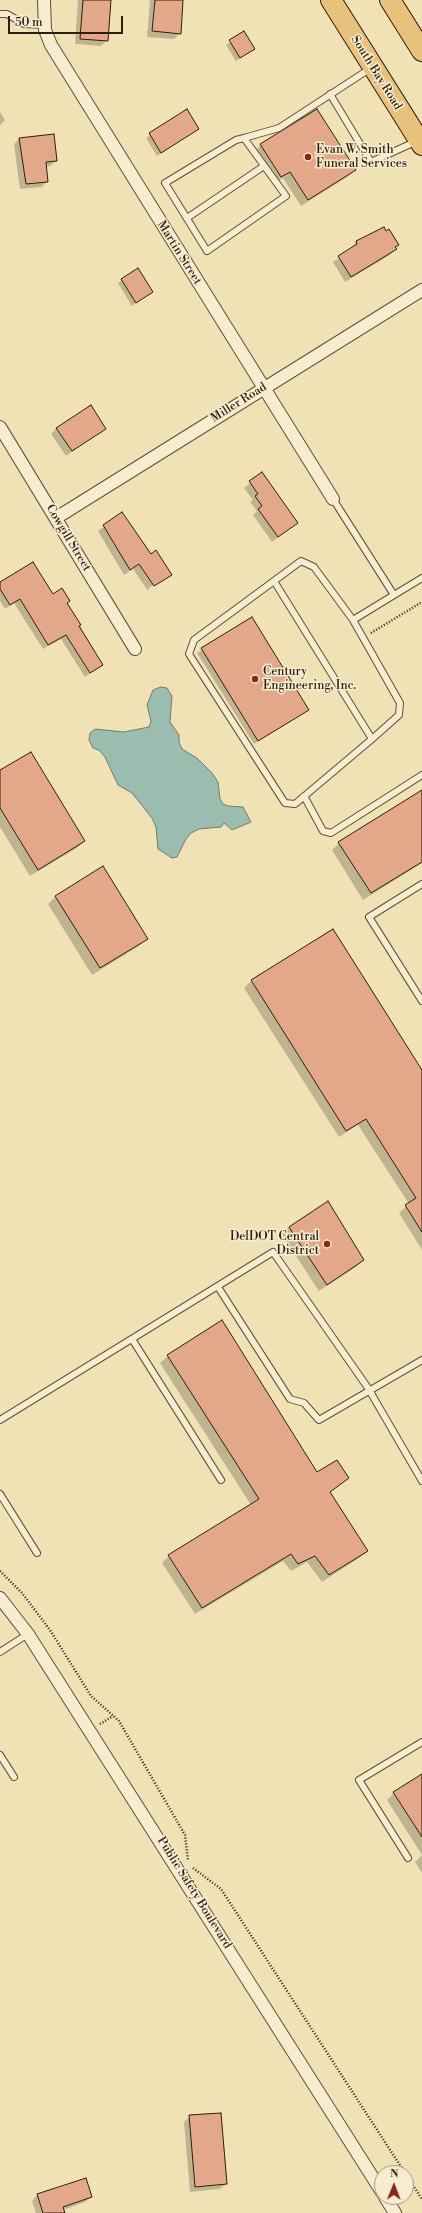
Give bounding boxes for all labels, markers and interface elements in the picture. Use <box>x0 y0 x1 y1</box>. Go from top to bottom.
scale bar <box>10 8 125 34</box>
text: 50 m <box>15 15 43 30</box>
street label: South Bay Road <box>347 33 405 113</box>
place label: Evan W. Smith Funeral Services <box>316 143 407 171</box>
marker: Evan W. Smith Funeral Services <box>303 152 313 162</box>
street label: Martin Street <box>154 218 204 288</box>
street label: Miller Road <box>208 380 270 426</box>
street label: Cowgill Street <box>42 502 94 574</box>
place label: Century Engineering, Inc. <box>263 665 356 693</box>
marker: Century Engineering, Inc. <box>250 674 260 684</box>
place label: DelDOT Central District <box>230 1230 319 1258</box>
marker: DelDOT Central District <box>322 1239 332 1249</box>
street label: Public Safety Boulevard <box>154 1834 234 1952</box>
north arrow <box>374 2165 414 2205</box>
text: N <box>390 2167 399 2181</box>

